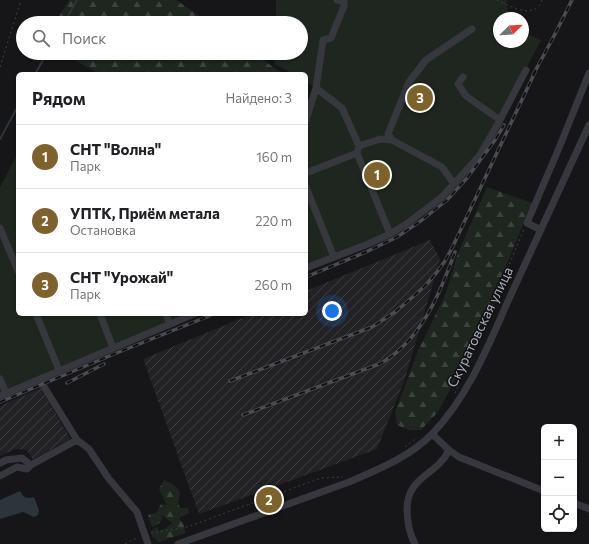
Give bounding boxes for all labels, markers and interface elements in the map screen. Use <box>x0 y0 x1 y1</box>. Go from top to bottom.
north arrow <box>493 12 529 48</box>
search box <box>16 16 308 60</box>
icon: search <box>30 27 52 49</box>
text: Поиск <box>62 29 106 47</box>
pin: 3 <box>407 83 433 113</box>
text: Рядом <box>32 88 86 109</box>
text: Найдено: 3 <box>225 90 292 106</box>
text: СНТ "Волна" <box>70 140 161 158</box>
text: 1 <box>42 149 48 165</box>
text: 160 m <box>256 149 292 165</box>
text: Парк <box>70 158 101 174</box>
pin: 1 <box>364 160 390 190</box>
text: УПТК, Приём метала <box>70 204 220 222</box>
text: 2 <box>41 213 49 229</box>
text: 220 m <box>255 213 292 229</box>
text: Остановка <box>70 222 136 238</box>
street label: Скуратовская улица <box>443 264 516 390</box>
text: СНТ "Урожай" <box>70 268 173 286</box>
text: 3 <box>41 277 49 293</box>
text: 260 m <box>255 277 292 293</box>
text: Парк <box>70 286 101 302</box>
your location <box>322 301 342 321</box>
map controls <box>541 424 577 532</box>
button: + <box>541 424 577 460</box>
button: − <box>541 460 577 496</box>
pin: 2 <box>256 485 282 515</box>
button: locate <box>541 496 577 532</box>

